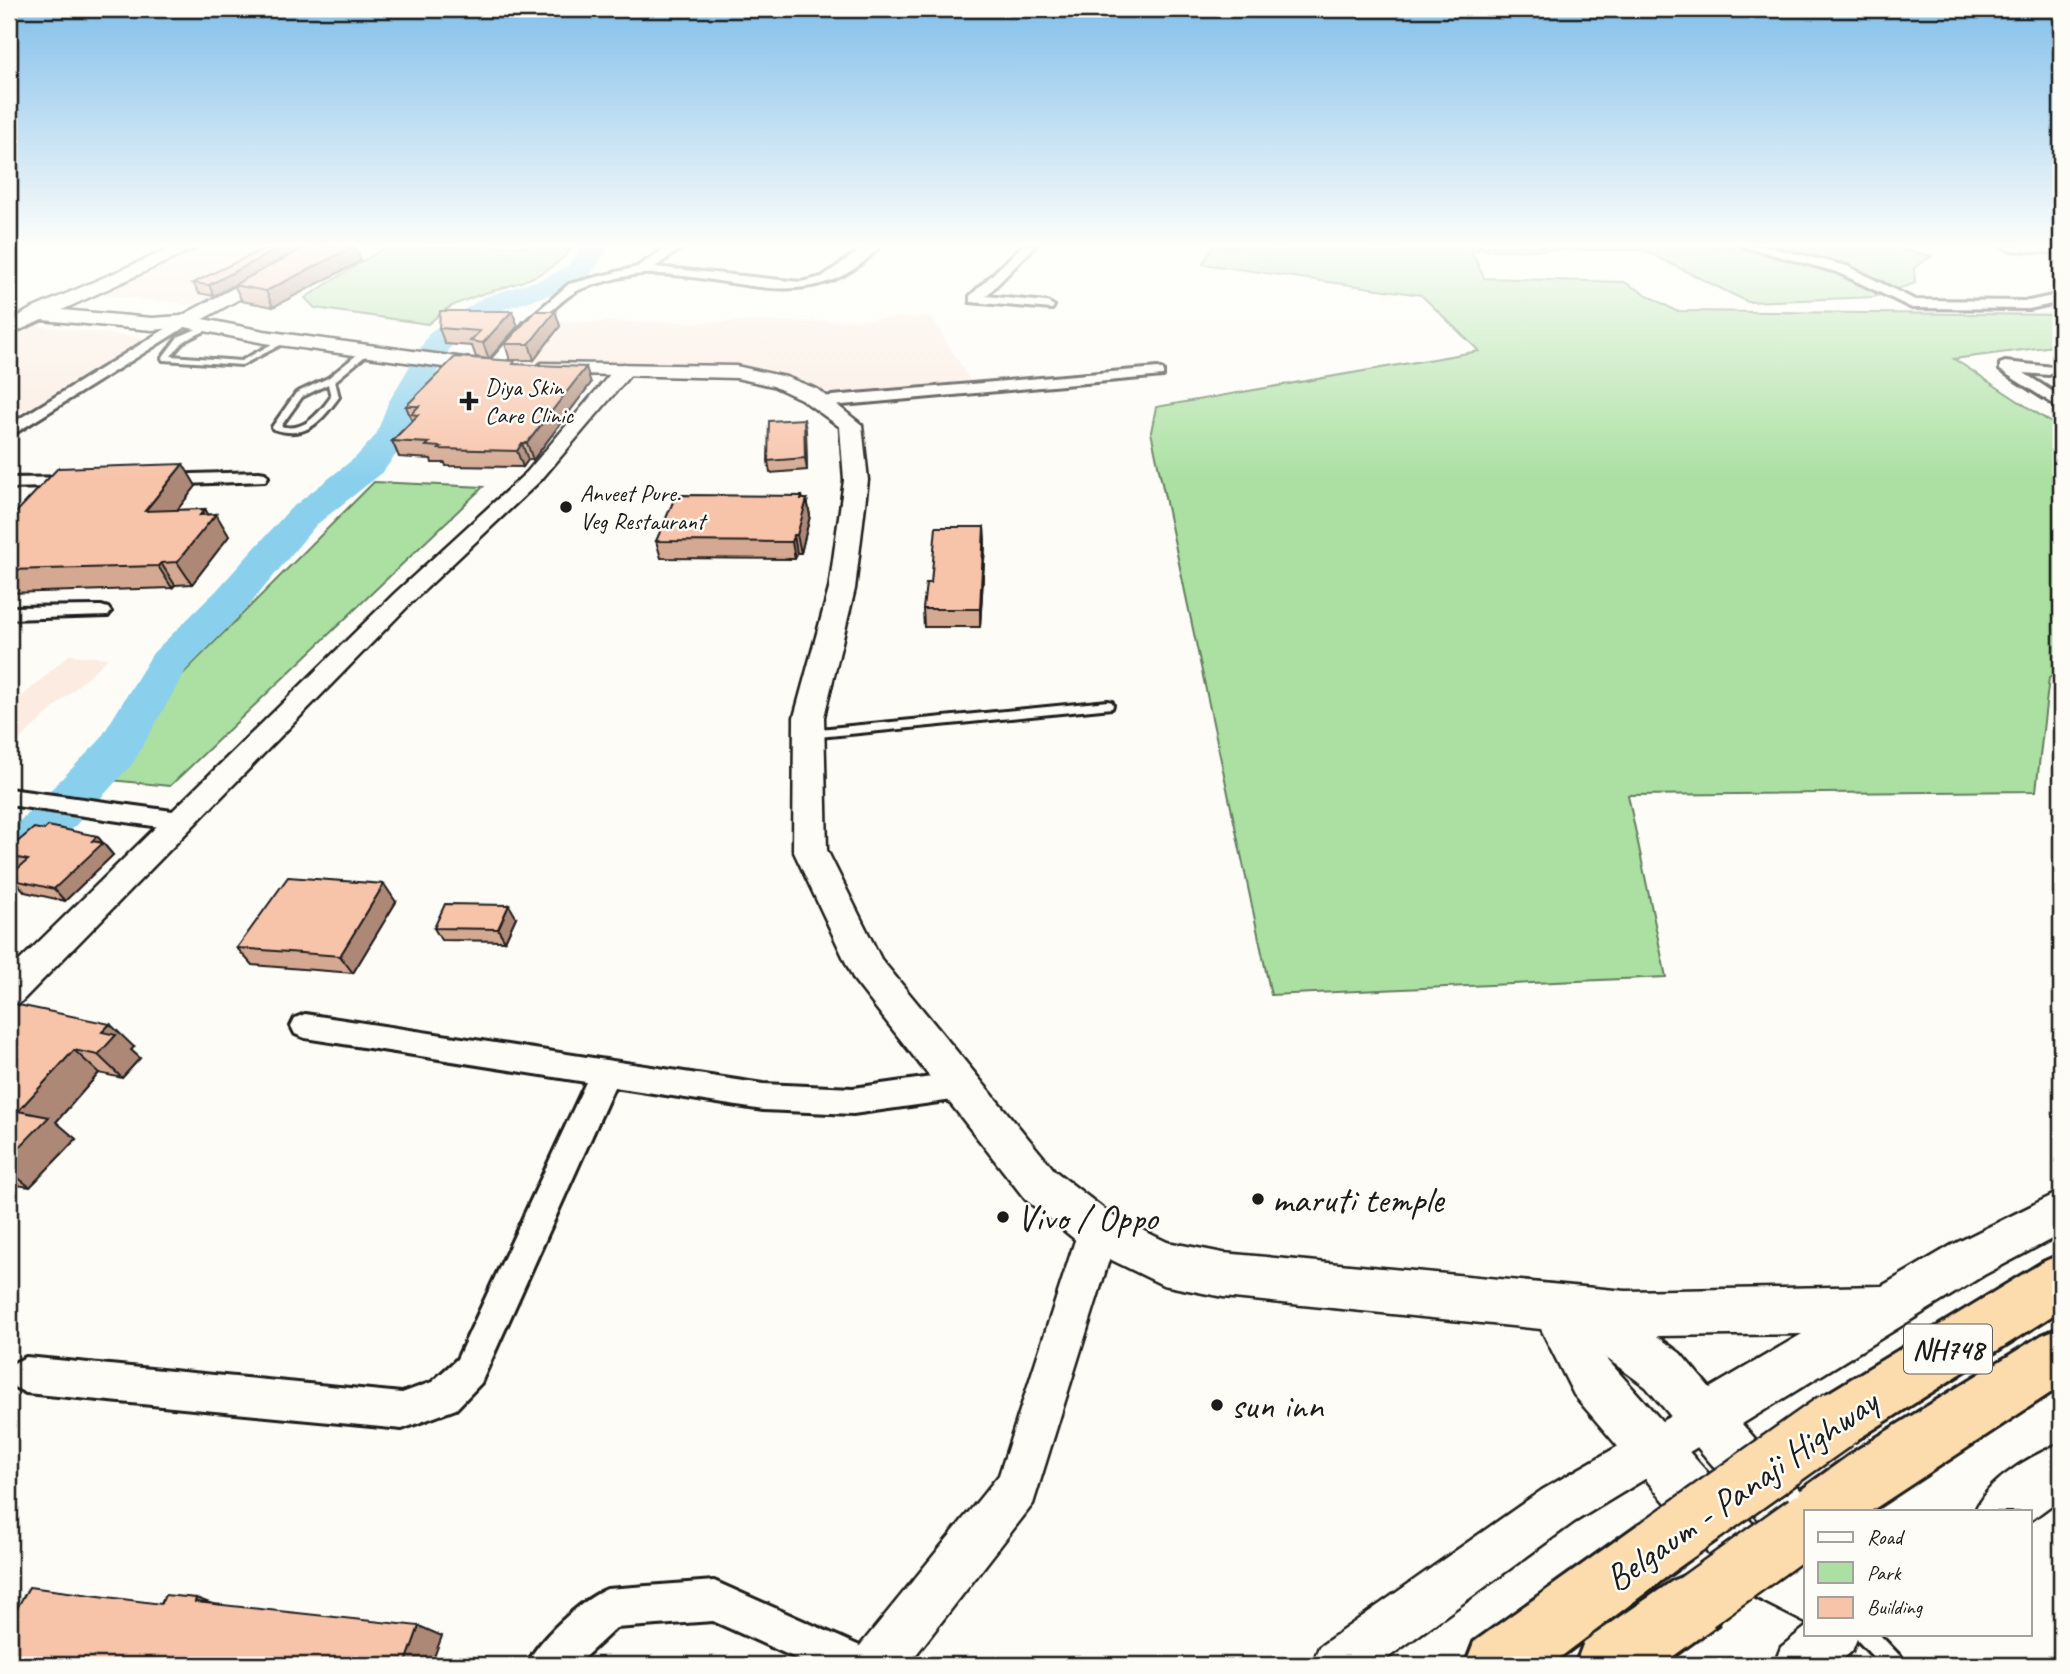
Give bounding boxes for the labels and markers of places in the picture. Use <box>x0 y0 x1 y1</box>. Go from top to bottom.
place label: Diya Skin Care Clinic <box>485 372 574 430</box>
marker: Diya Skin Care Clinic <box>459 391 479 411</box>
place label: Anveet Pure. Veg Restaurant <box>580 478 708 536</box>
marker: Anveet Pure. Veg Restaurant <box>558 499 574 515</box>
place label: maruti temple <box>1272 1176 1445 1223</box>
marker: maruti temple <box>1250 1191 1266 1207</box>
place label: Vivo / Oppo <box>1017 1194 1160 1241</box>
marker: Vivo / Oppo <box>995 1209 1011 1225</box>
place label: sun inn <box>1231 1382 1324 1429</box>
marker: sun inn <box>1209 1397 1225 1413</box>

